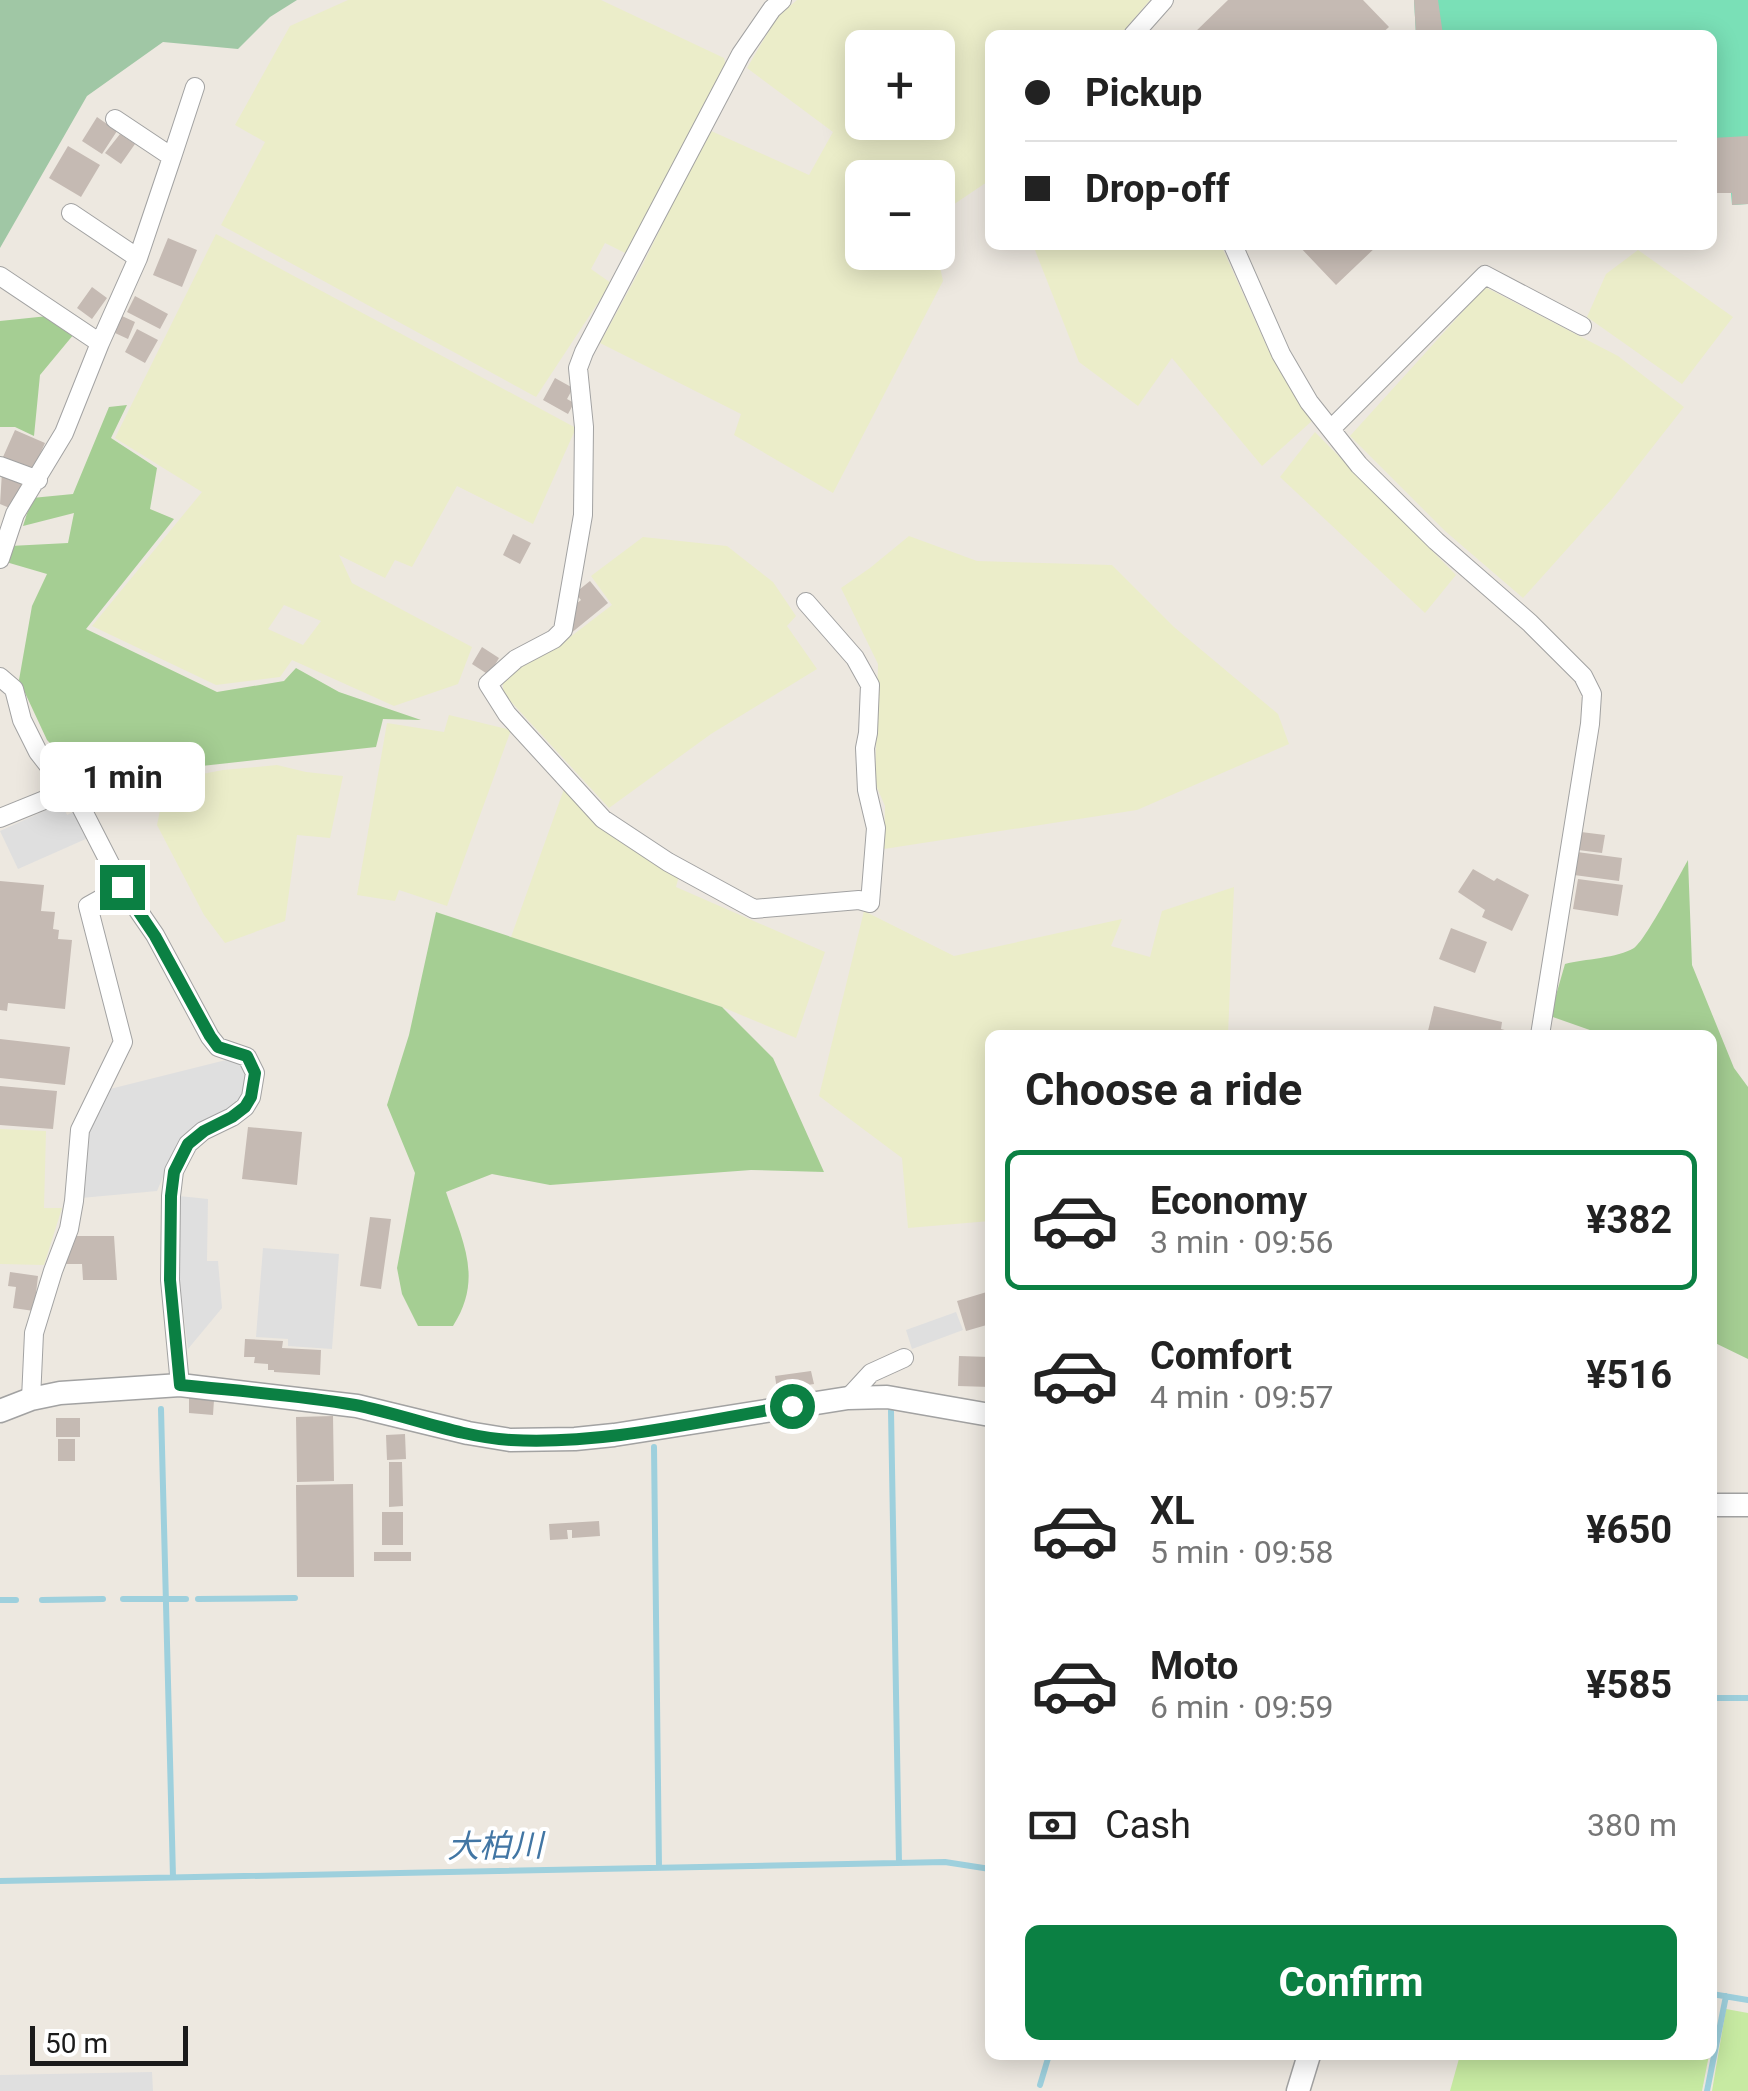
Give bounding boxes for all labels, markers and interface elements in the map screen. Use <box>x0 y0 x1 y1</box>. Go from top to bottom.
map controls <box>845 30 955 270</box>
button: + <box>845 30 955 140</box>
text: Pickup <box>1085 71 1202 115</box>
button: − <box>845 160 955 270</box>
text: Drop-off <box>1085 167 1230 211</box>
callout: 1 min <box>39 742 204 812</box>
text: 1 min <box>82 758 163 796</box>
route end <box>100 865 145 910</box>
text: Choose a ride <box>1025 1063 1302 1116</box>
icon: car <box>1030 1175 1120 1265</box>
text: Economy <box>1150 1179 1307 1223</box>
text: ¥382 <box>1586 1198 1672 1242</box>
text: 3 min · 09:56 <box>1150 1223 1333 1261</box>
icon: car <box>1030 1330 1120 1420</box>
text: Comfort <box>1150 1334 1292 1378</box>
text: ¥516 <box>1586 1353 1672 1397</box>
text: 4 min · 09:57 <box>1150 1378 1333 1416</box>
route start <box>770 1384 815 1429</box>
icon: car <box>1030 1485 1120 1575</box>
text: XL <box>1150 1489 1195 1533</box>
text: ¥650 <box>1586 1508 1672 1552</box>
text: 5 min · 09:58 <box>1150 1533 1333 1571</box>
icon: car <box>1030 1640 1120 1730</box>
text: Moto <box>1150 1644 1239 1688</box>
text: ¥585 <box>1586 1663 1672 1707</box>
text: 6 min · 09:59 <box>1150 1688 1333 1726</box>
icon: cash <box>1025 1798 1080 1853</box>
text: Cash <box>1105 1803 1191 1847</box>
text: 380 m <box>1587 1806 1677 1844</box>
water label: 大柏川 <box>447 1826 546 1866</box>
button: Confirm <box>1025 1925 1677 2040</box>
scale bar <box>30 2021 188 2066</box>
text: 50 m <box>45 2027 108 2060</box>

